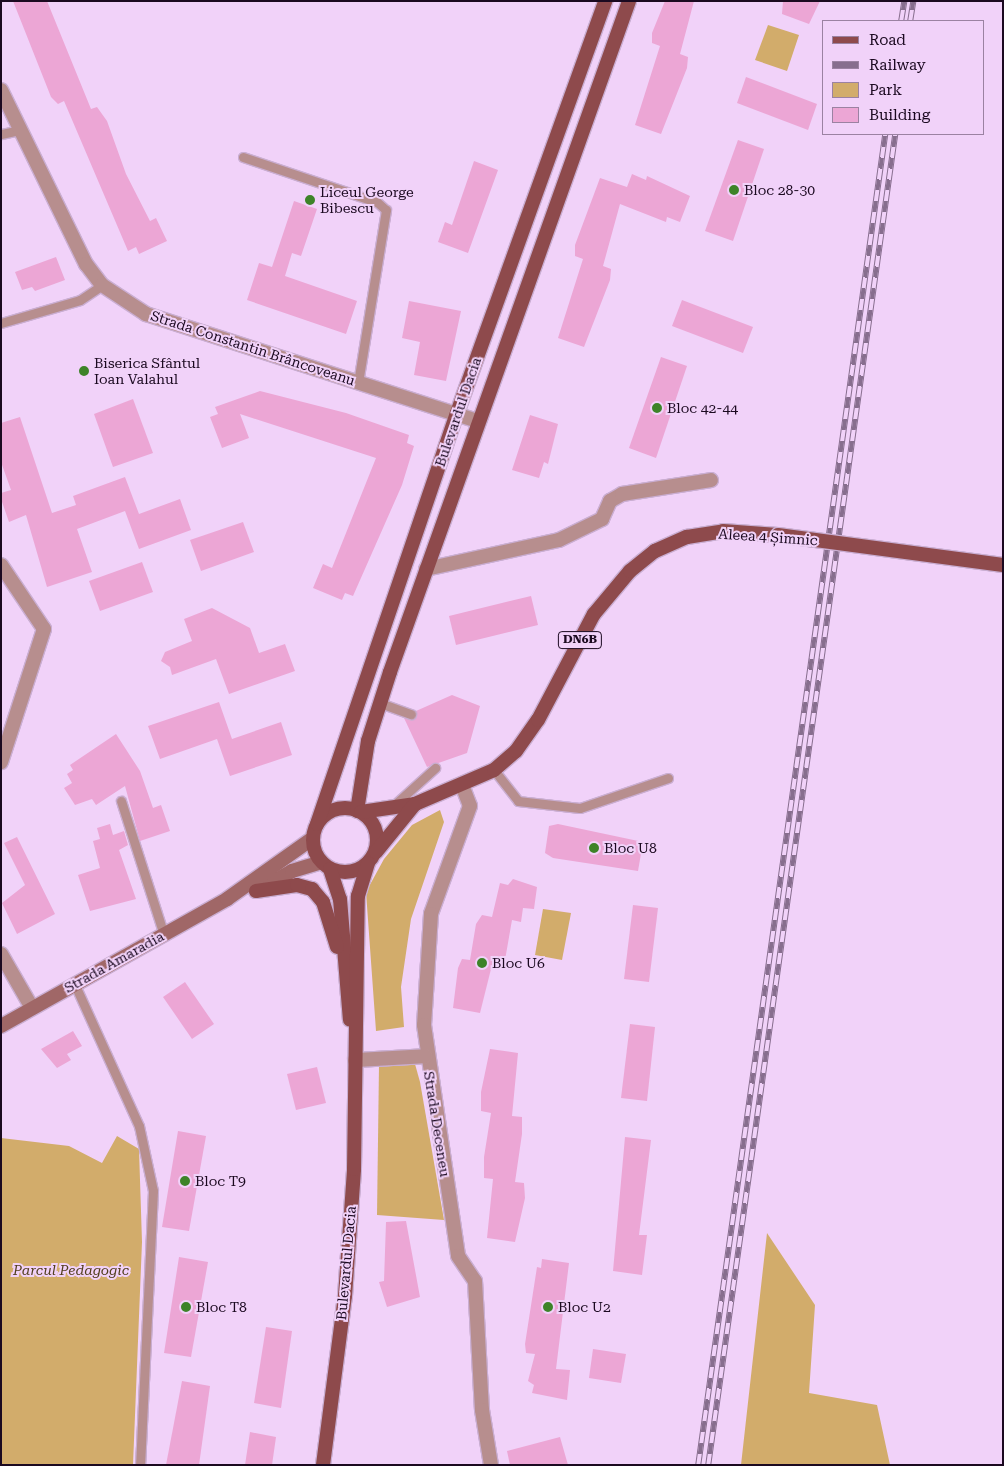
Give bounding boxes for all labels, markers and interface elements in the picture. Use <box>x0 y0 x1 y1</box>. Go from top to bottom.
legend <box>822 20 984 135</box>
text: Road <box>869 31 906 49</box>
text: Railway <box>869 56 926 74</box>
text: Park <box>869 81 902 99</box>
text: Building <box>869 106 930 124</box>
place label: Bloc 28-30 <box>744 182 815 198</box>
place label: Liceul George Bibescu <box>320 184 414 216</box>
marker: Bloc 28-30 <box>728 184 740 196</box>
marker: Liceul George Bibescu <box>304 194 316 206</box>
street label: Strada Constantin Brâncoveanu <box>149 307 357 389</box>
place label: Biserica Sfântul Ioan Valahul <box>94 355 200 388</box>
street label: Bulevardul Dacia <box>431 355 485 469</box>
marker: Biserica Sfântul Ioan Valahul <box>78 365 90 377</box>
place label: Bloc 42-44 <box>667 400 738 416</box>
marker: Bloc 42-44 <box>651 402 663 414</box>
street label: Aleea 4 Șimnic <box>718 525 818 549</box>
road number: DN6B <box>558 630 602 650</box>
place label: Bloc U8 <box>604 840 657 856</box>
marker: Bloc U8 <box>588 842 600 854</box>
street label: Strada Amaradia <box>61 928 167 996</box>
place label: Bloc U6 <box>492 955 545 971</box>
marker: Bloc U6 <box>476 957 488 969</box>
street label: Strada Deceneu <box>420 1070 454 1178</box>
place label: Bloc T9 <box>195 1173 246 1189</box>
marker: Bloc T9 <box>179 1175 191 1187</box>
street label: Bulevardul Dacia <box>333 1205 359 1321</box>
park label: Parcul Pedagogic <box>13 1262 129 1278</box>
place label: Bloc T8 <box>196 1299 247 1315</box>
place label: Bloc U2 <box>558 1299 611 1315</box>
marker: Bloc T8 <box>180 1301 192 1313</box>
marker: Bloc U2 <box>542 1301 554 1313</box>

